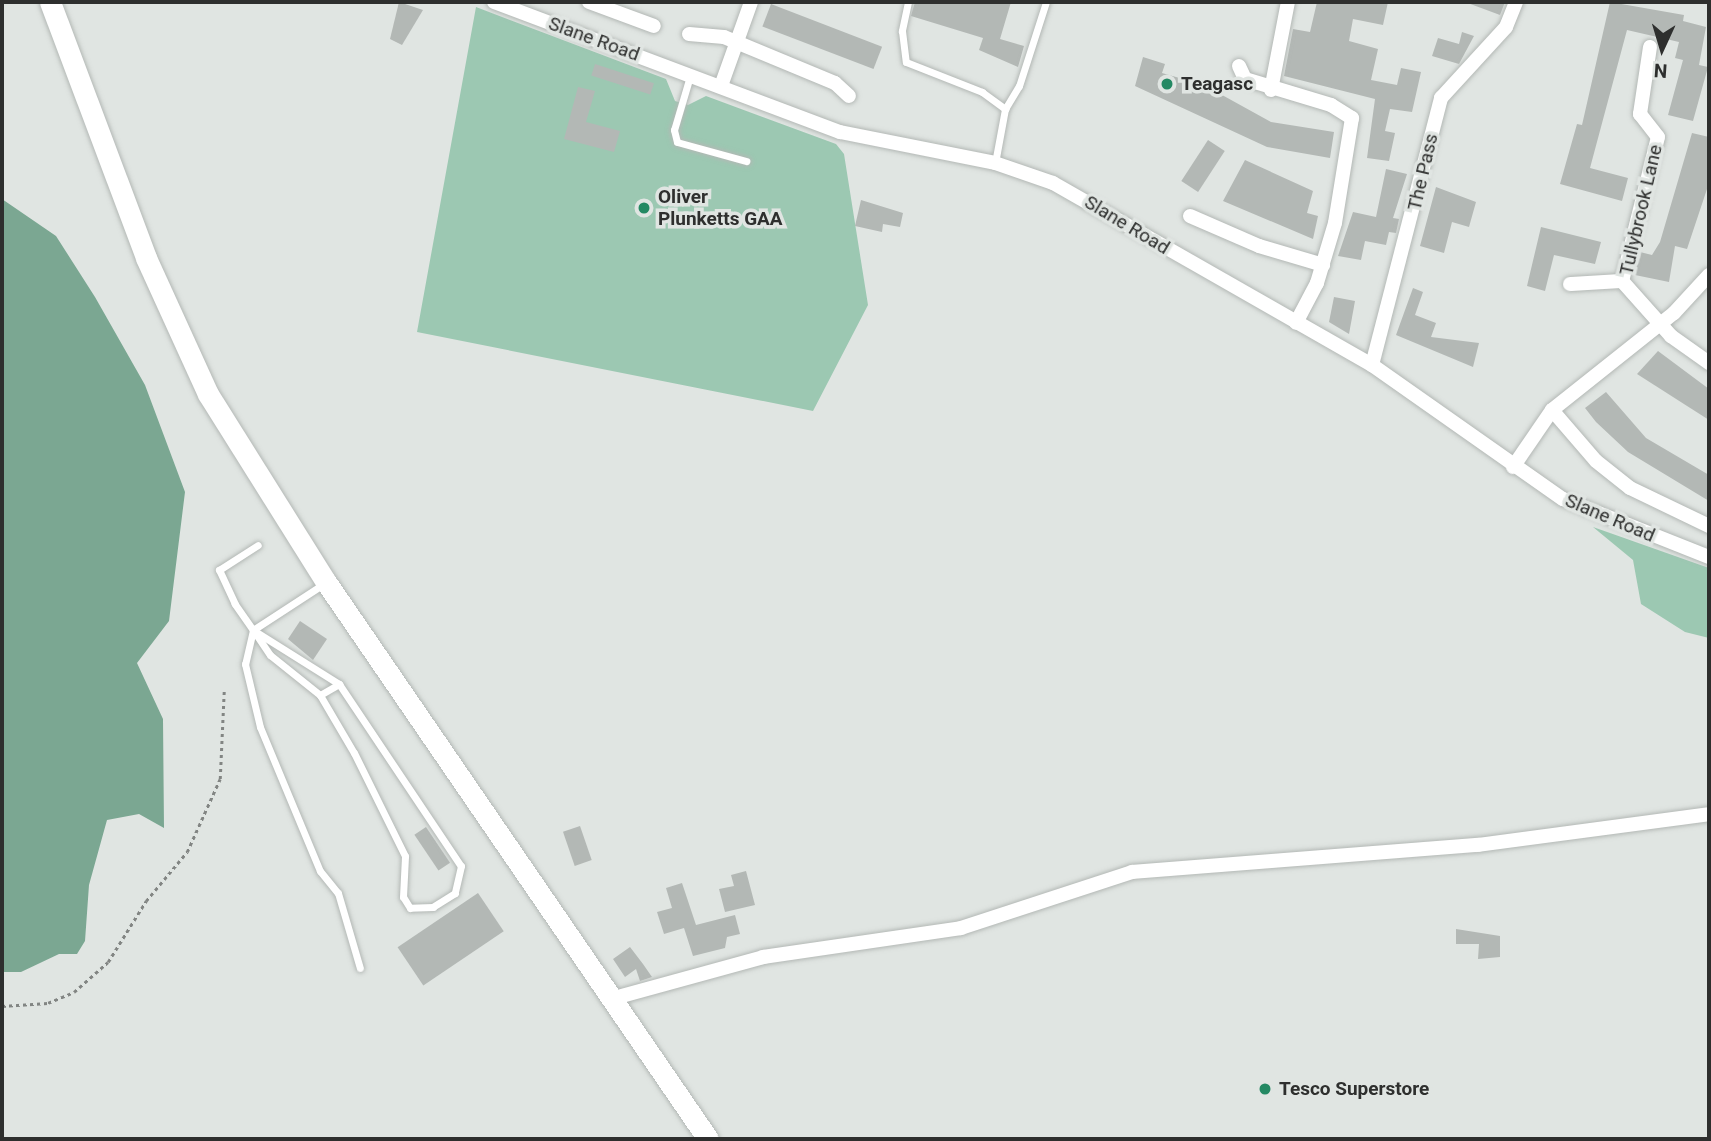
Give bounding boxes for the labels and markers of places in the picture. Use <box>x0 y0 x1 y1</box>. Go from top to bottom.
place label: Teagasc <box>1181 73 1253 95</box>
marker: Teagasc <box>1159 76 1175 92</box>
place label: Oliver Plunketts GAA <box>658 186 783 230</box>
marker: Oliver Plunketts GAA <box>636 200 652 216</box>
place label: Tesco Superstore <box>1279 1078 1429 1100</box>
marker: Tesco Superstore <box>1257 1081 1273 1097</box>

